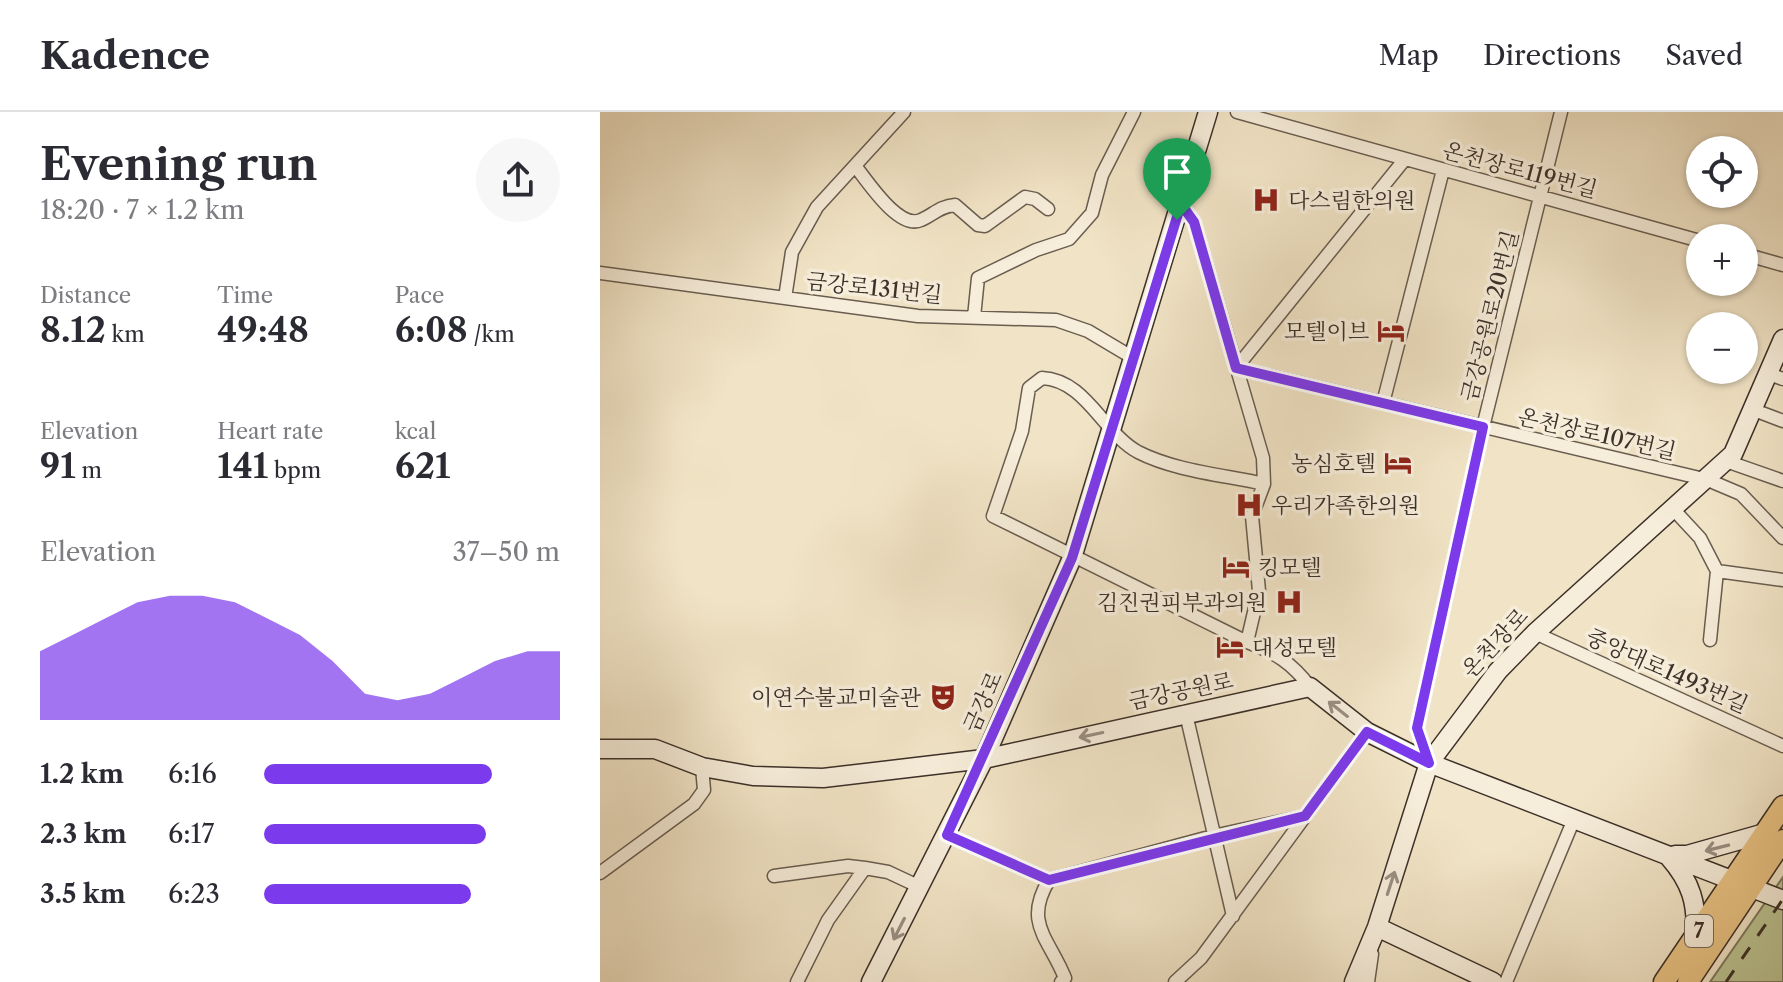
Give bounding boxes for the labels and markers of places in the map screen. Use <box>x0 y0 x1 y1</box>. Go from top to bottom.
pin <box>1143 138 1211 220</box>
hospital icon: 다스림한의원 <box>1251 185 1281 215</box>
place label: 다스림한의원 <box>1288 187 1416 214</box>
hotel icon: 모텔이브 <box>1376 316 1406 346</box>
place label: 모텔이브 <box>1284 318 1369 345</box>
hotel icon: 농심호텔 <box>1383 448 1413 478</box>
place label: 농심호텔 <box>1291 450 1376 477</box>
hospital icon: 우리가족한의원 <box>1234 490 1264 520</box>
place label: 우리가족한의원 <box>1271 492 1420 519</box>
hotel icon: 킹모텔 <box>1221 552 1251 582</box>
place label: 킹모텔 <box>1258 554 1322 581</box>
hospital icon: 김진권피부과의원 <box>1274 587 1304 617</box>
place label: 김진권피부과의원 <box>1097 589 1267 616</box>
hotel icon: 대성모텔 <box>1215 632 1245 662</box>
place label: 대성모텔 <box>1252 634 1337 661</box>
theatre icon: 이연수불교미술관 <box>928 682 958 712</box>
place label: 이연수불교미술관 <box>751 684 922 711</box>

